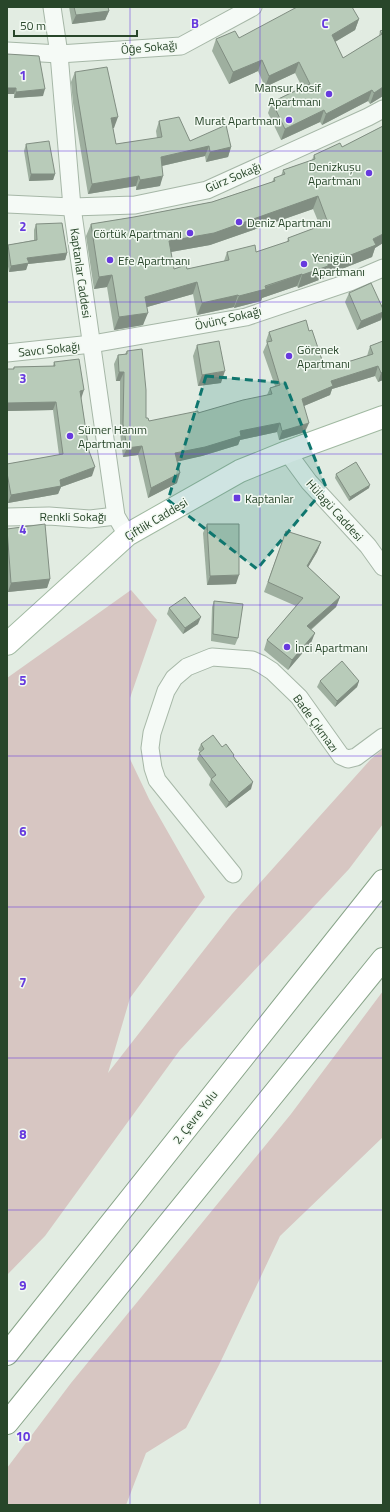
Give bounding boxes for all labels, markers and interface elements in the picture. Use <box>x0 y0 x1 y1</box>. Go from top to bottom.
scale bar <box>14 12 137 38</box>
text: B <box>191 13 199 33</box>
text: C <box>321 13 329 33</box>
text: 50 m <box>20 16 46 35</box>
street label: Öḡe Sokağı <box>120 35 178 59</box>
text: 1 <box>19 65 27 85</box>
place label: Mansur Kosif Apartmanı <box>255 78 321 111</box>
marker: Mansur Kosif Apartmanı <box>324 89 334 99</box>
place label: Murat Apartmanı <box>195 111 281 130</box>
marker: Murat Apartmanı <box>284 115 294 125</box>
street label: Gürz Sokağı <box>202 157 264 197</box>
place label: Denizkuşu Apartmanı <box>308 157 361 190</box>
marker: Denizkuşu Apartmanı <box>364 168 374 178</box>
place label: Deniz Apartmanı <box>247 213 331 232</box>
text: 2 <box>19 216 27 236</box>
marker: Deniz Apartmanı <box>234 217 244 227</box>
place label: Cörtük Apartmanı <box>93 224 182 243</box>
street label: Kaptanlar Caddesi <box>65 227 97 319</box>
marker: Cörtük Apartmanı <box>185 228 195 238</box>
place label: Yenigün Apartmanı <box>312 248 365 281</box>
place label: Efe Apartmanı <box>118 251 190 270</box>
marker: Efe Apartmanı <box>105 255 115 265</box>
marker: Yenigün Apartmanı <box>299 259 309 269</box>
street label: Övünç Sokağı <box>193 301 263 335</box>
street label: Savcı Sokağı <box>17 336 81 362</box>
place label: Görenek Apartmanı <box>297 340 350 373</box>
marker: Görenek Apartmanı <box>284 351 294 361</box>
text: 3 <box>19 368 27 388</box>
place label: Sümer Hanım Apartmanı <box>78 420 147 453</box>
marker: Sümer Hanım Apartmanı <box>65 431 75 441</box>
street label: Hülagü Caddesi <box>302 475 368 545</box>
place label: Kaptanlar <box>245 489 294 508</box>
street label: Çiftlik Caddesi <box>121 493 191 545</box>
marker: Kaptanlar <box>232 493 242 503</box>
street label: Renkli Sokağı <box>40 507 106 526</box>
text: 4 <box>19 519 27 539</box>
place label: İnci Apartmanı <box>295 638 368 657</box>
marker: İnci Apartmanı <box>282 642 292 652</box>
text: 5 <box>19 670 27 690</box>
street label: Bade Çıkmazı <box>288 690 344 756</box>
text: 6 <box>19 821 27 841</box>
text: 7 <box>19 972 27 992</box>
street label: 2. Çevre Yolu <box>168 1086 222 1148</box>
text: 8 <box>19 1124 27 1144</box>
text: 9 <box>19 1275 27 1295</box>
text: 10 <box>16 1426 30 1446</box>

